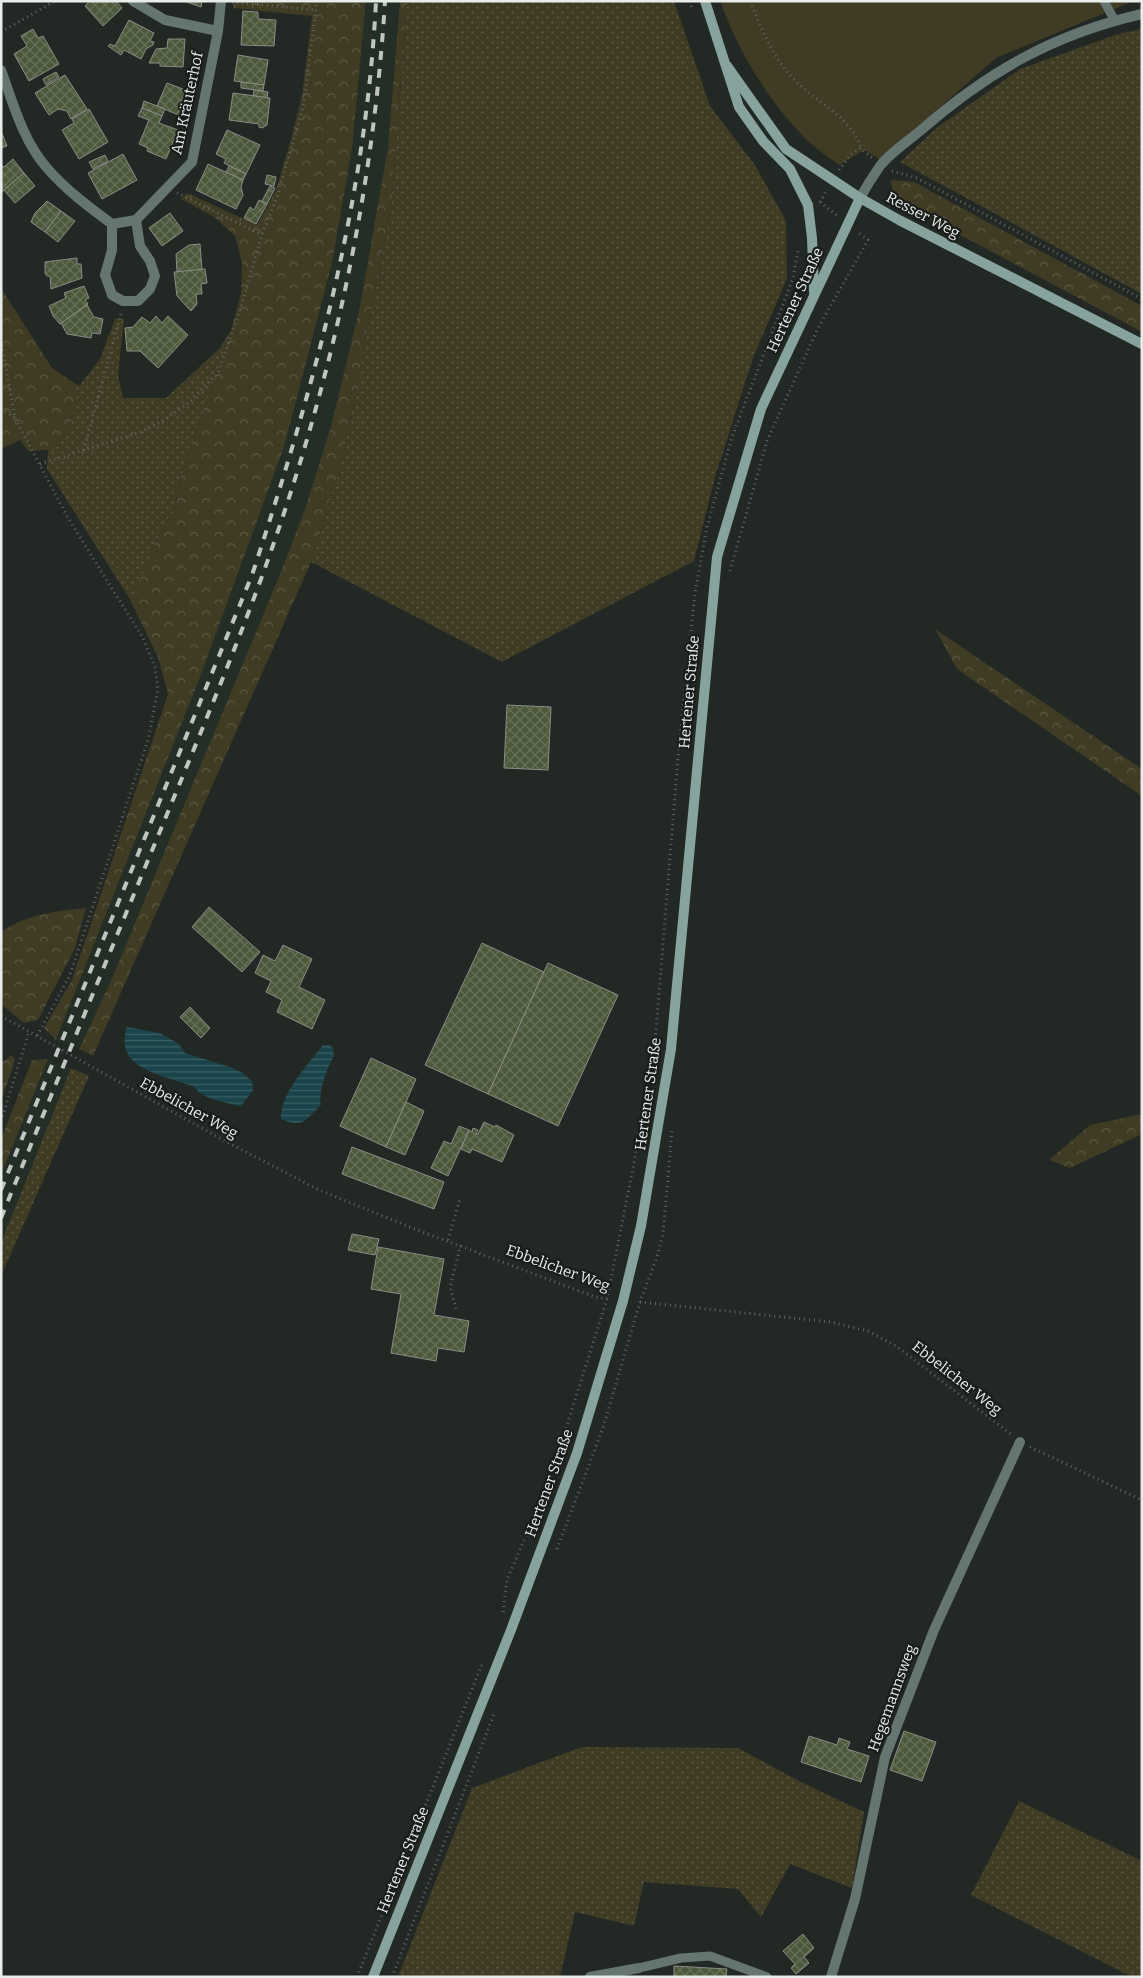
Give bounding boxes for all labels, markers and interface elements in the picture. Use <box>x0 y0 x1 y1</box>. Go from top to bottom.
street label: Am Kräuterhof <box>167 48 207 156</box>
street label: Resser Weg <box>883 188 963 242</box>
street label: Hertener Straße <box>763 245 827 355</box>
street label: Hertener Straße <box>675 635 703 749</box>
street label: Hertener Straße <box>631 1036 665 1152</box>
street label: Ebbelicher Weg <box>137 1074 241 1142</box>
street label: Ebbelicher Weg <box>504 1241 612 1295</box>
street label: Ebbelicher Weg <box>908 1337 1006 1419</box>
street label: Hertener Straße <box>521 1426 577 1540</box>
street label: Hegemannsweg <box>864 1642 920 1754</box>
street label: Hertener Straße <box>373 1804 433 1916</box>

